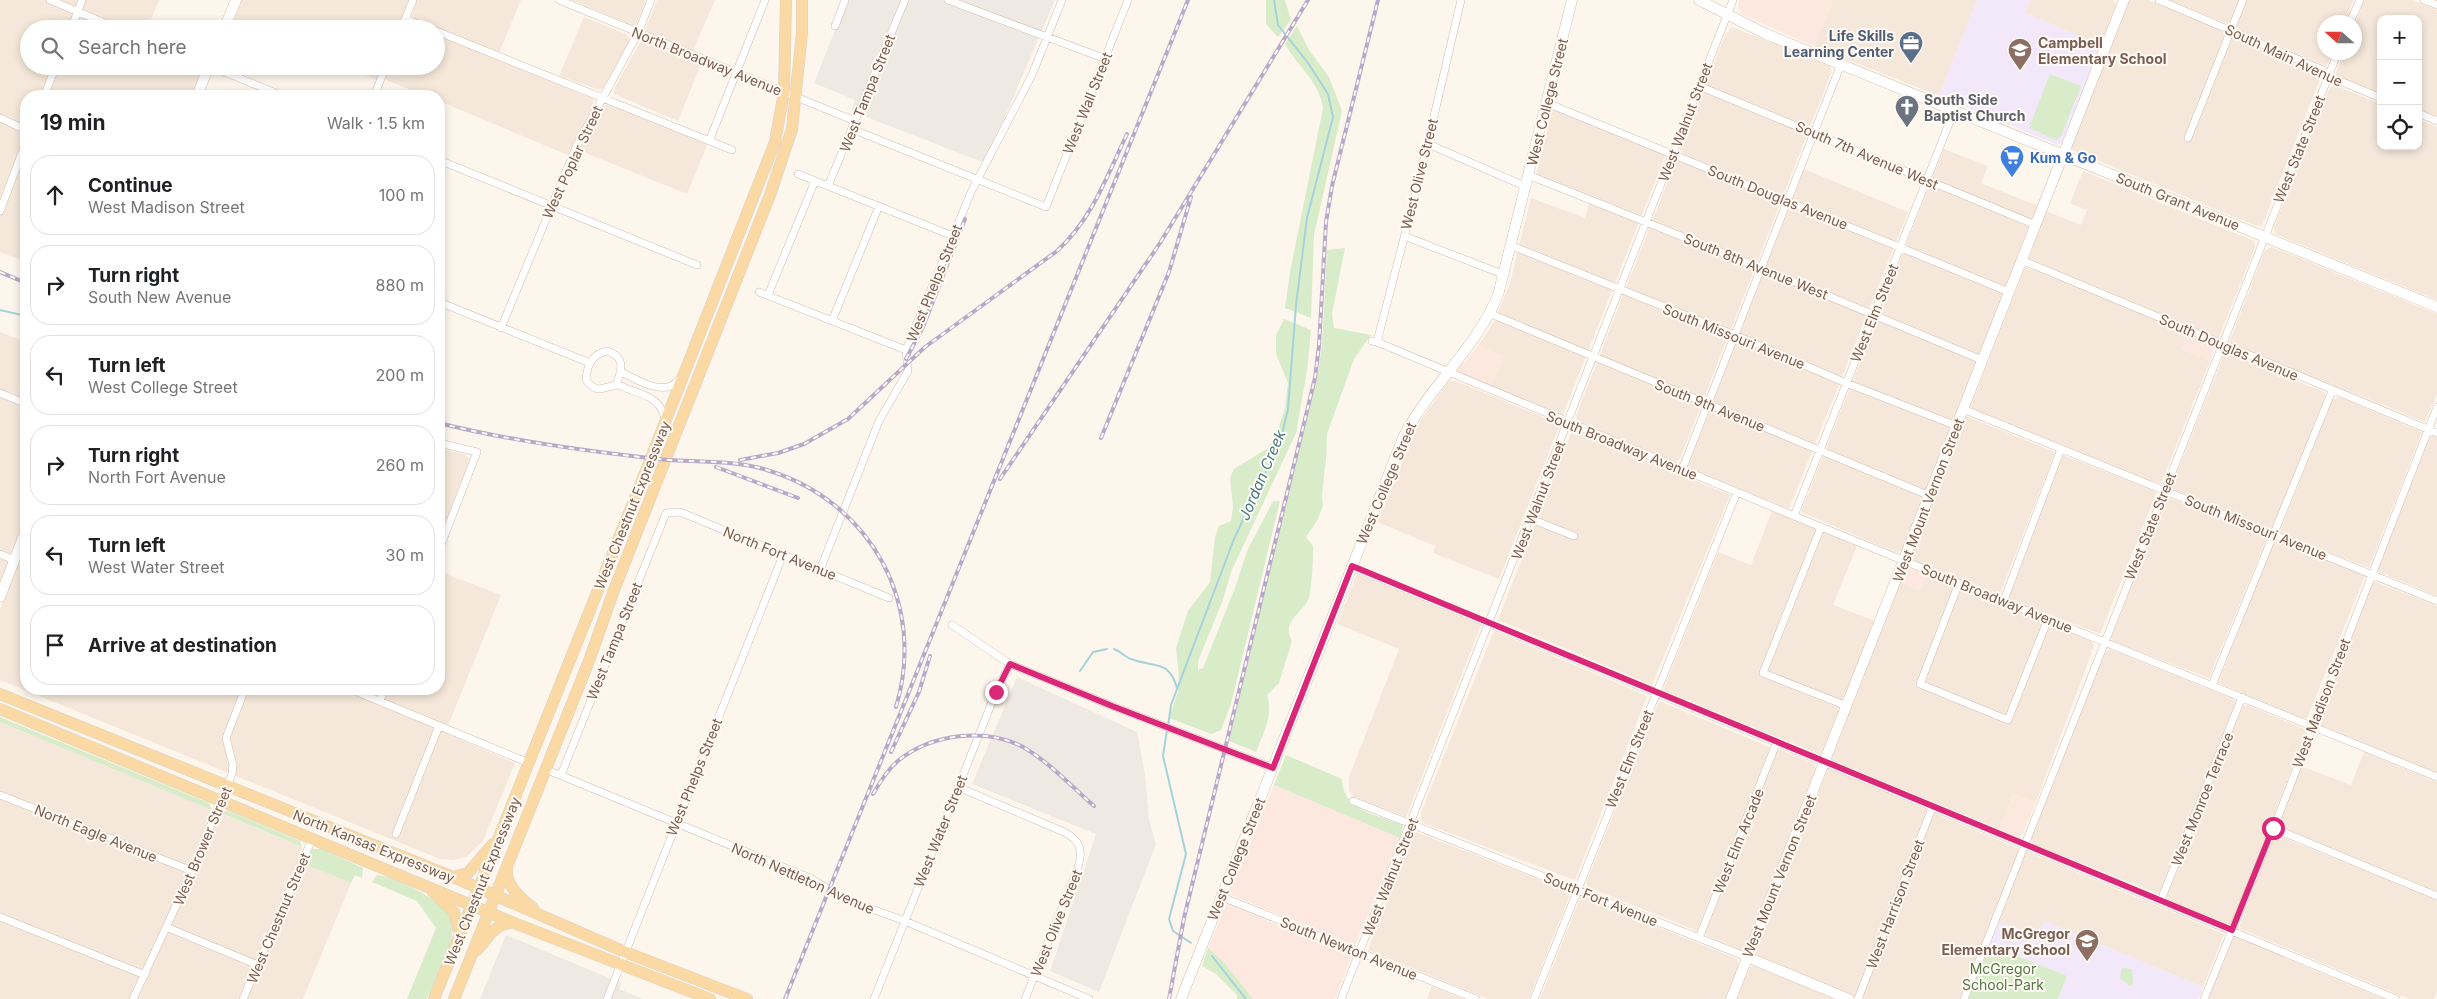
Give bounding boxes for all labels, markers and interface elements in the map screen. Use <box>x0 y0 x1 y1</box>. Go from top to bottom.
north arrow <box>2317 15 2362 60</box>
map controls <box>2377 15 2422 150</box>
button: + <box>2377 15 2422 60</box>
search box <box>20 20 445 75</box>
street label: South Main Avenue <box>2223 20 2345 90</box>
street label: North Broadway Avenue <box>629 23 785 99</box>
place label: Life Skills Learning Center <box>1784 27 1894 60</box>
office icon: Life Skills Learning Center <box>1898 30 1924 64</box>
street label: West Tampa Street <box>836 31 899 154</box>
icon: search <box>38 34 66 62</box>
place label: Campbell Elementary School <box>2038 34 2167 67</box>
text: Search here <box>78 36 187 59</box>
street label: West College Street <box>1523 36 1571 168</box>
school or university icon: Campbell Elementary School <box>2007 37 2033 71</box>
street label: West Wall Street <box>1059 49 1115 156</box>
street label: West Walnut Street <box>1654 60 1716 184</box>
button: − <box>2377 60 2422 105</box>
place label: South Side Baptist Church <box>1924 91 2026 124</box>
street label: West State Street <box>2270 92 2329 205</box>
church icon: South Side Baptist Church <box>1894 94 1920 128</box>
street label: West Poplar Street <box>538 102 606 221</box>
button: locate <box>2377 105 2422 150</box>
text: 19 min <box>40 110 106 135</box>
text: Walk · 1.5 km <box>327 113 425 133</box>
street label: West Olive Street <box>1397 116 1441 231</box>
street label: South 7th Avenue West <box>1793 117 1941 193</box>
supermarket icon: Kum & Go <box>1999 144 2025 178</box>
place label: Kum & Go <box>2030 149 2097 166</box>
street label: South Douglas Avenue <box>1705 161 1851 233</box>
street label: South Grant Avenue <box>2114 168 2242 234</box>
text: Continue <box>88 174 173 197</box>
icon: ahead <box>41 181 69 209</box>
text: 100 m <box>379 185 424 205</box>
text: West Madison Street <box>88 197 245 217</box>
street label: West Phelps Street <box>903 221 966 344</box>
street label: South 8th Avenue West <box>1681 229 1831 303</box>
street label: West Elm Street <box>1847 261 1902 365</box>
text: Turn right <box>88 264 179 287</box>
icon: right <box>41 271 69 299</box>
text: 880 m <box>376 275 424 295</box>
text: South New Avenue <box>88 287 231 307</box>
street label: South Missouri Avenue <box>1660 300 1808 372</box>
street label: South Douglas Avenue <box>2157 310 2301 384</box>
text: Turn left <box>88 354 166 377</box>
icon: left <box>41 361 69 389</box>
text: 200 m <box>376 365 424 385</box>
street label: South 9th Avenue <box>1652 375 1768 435</box>
text: West College Street <box>88 377 238 397</box>
street label: South Broadway Avenue <box>1544 407 1700 483</box>
street label: West Mount Vernon Street <box>1889 415 1967 584</box>
street label: West Chestnut Expressway <box>590 418 674 592</box>
street label: West College Street <box>1353 419 1420 547</box>
water label: Jordan Creek <box>1234 426 1290 523</box>
street label: West Walnut Street <box>1507 438 1569 562</box>
text: Turn right <box>88 444 179 467</box>
icon: right <box>41 451 69 479</box>
text: 260 m <box>376 455 424 475</box>
text: North Fort Avenue <box>88 467 226 487</box>
street label: West State Street <box>2121 469 2180 582</box>
street label: South Missouri Avenue <box>2182 491 2330 563</box>
street label: North Fort Avenue <box>721 523 839 583</box>
text: Turn left <box>88 534 166 557</box>
icon: left <box>41 541 69 569</box>
text: 30 m <box>386 545 424 565</box>
text: West Water Street <box>88 557 224 577</box>
street label: South Broadway Avenue <box>1919 560 2075 636</box>
street label: West Tampa Street <box>583 579 646 702</box>
icon: arrive <box>41 631 69 659</box>
text: Arrive at destination <box>88 634 277 657</box>
street label: West Madison Street <box>2288 636 2354 770</box>
route end <box>985 681 1008 704</box>
street label: West Elm Street <box>1602 707 1657 811</box>
street label: West Phelps Street <box>663 715 726 838</box>
street label: West Monroe Terrace <box>2167 730 2237 868</box>
street label: West Water Street <box>910 772 970 890</box>
street label: West Brower Street <box>169 784 235 908</box>
street label: West Elm Arcade <box>1709 786 1767 896</box>
street label: West Mount Vernon Street <box>1738 792 1820 960</box>
street label: West Chestnut Expressway <box>440 794 524 968</box>
street label: West College Street <box>1204 795 1269 923</box>
street label: North Eagle Avenue <box>32 801 160 865</box>
street label: North Kansas Expressway <box>291 806 457 886</box>
street label: West Walnut Street <box>1359 815 1422 939</box>
route start <box>2262 817 2285 840</box>
street label: West Harrison Street <box>1862 836 1928 971</box>
street label: North Nettleton Avenue <box>729 839 877 917</box>
street label: West Chestnut Street <box>243 850 313 986</box>
street label: West Olive Street <box>1027 867 1085 979</box>
street label: South Fort Avenue <box>1541 868 1661 930</box>
street label: South Newton Avenue <box>1278 913 1420 983</box>
place label: McGregor Elementary School <box>1941 925 2070 958</box>
school or university icon: McGregor Elementary School <box>2074 928 2100 962</box>
park label: McGregor School-Park <box>1962 960 2044 993</box>

